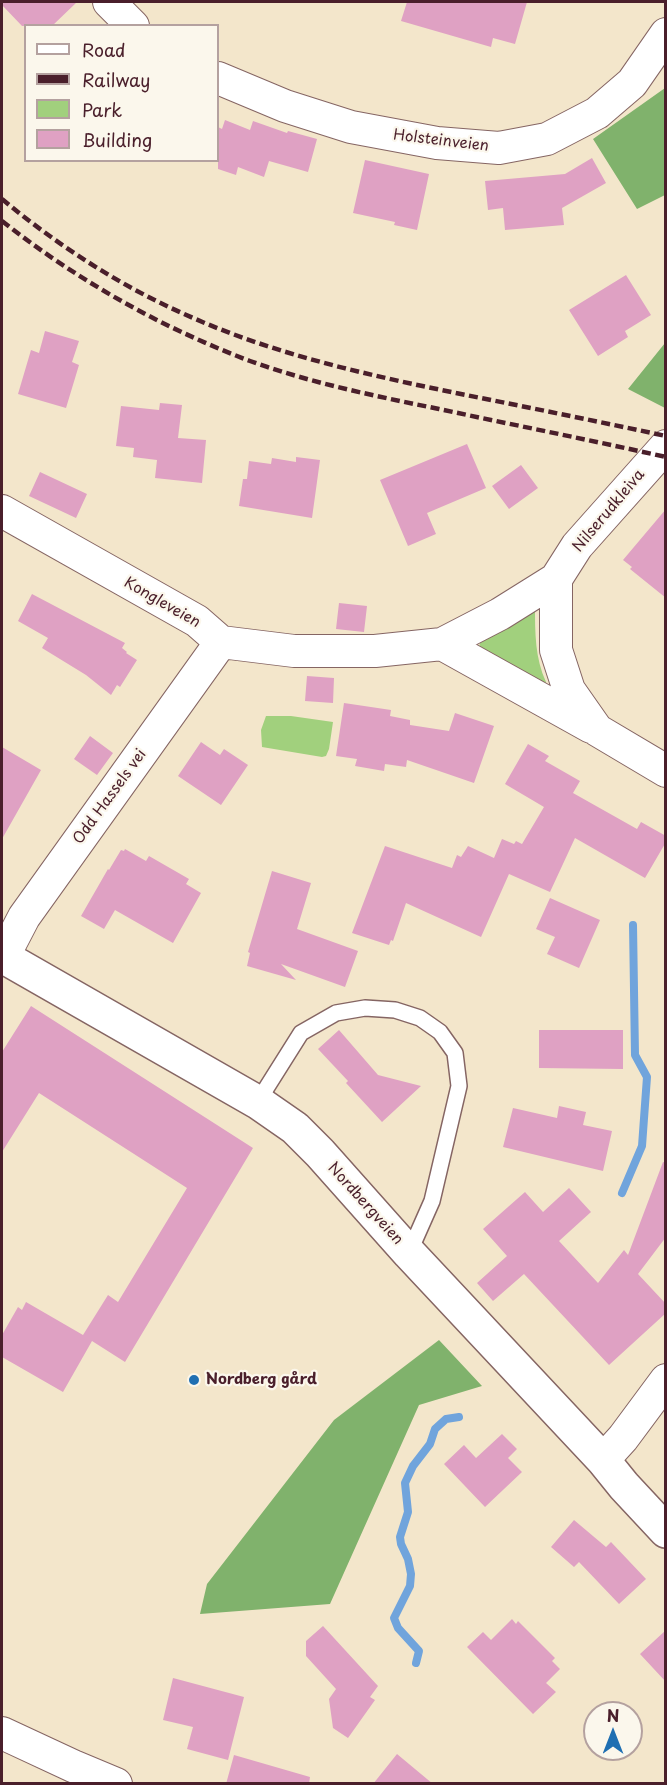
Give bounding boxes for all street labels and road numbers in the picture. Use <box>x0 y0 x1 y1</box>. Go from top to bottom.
street label: Holsteinveien <box>392 126 490 156</box>
street label: Nilserudkleiva <box>569 466 649 556</box>
street label: Kongleveien <box>121 574 203 632</box>
street label: Odd Hassels vei <box>70 746 150 848</box>
street label: Nordbergveien <box>323 1159 407 1249</box>

